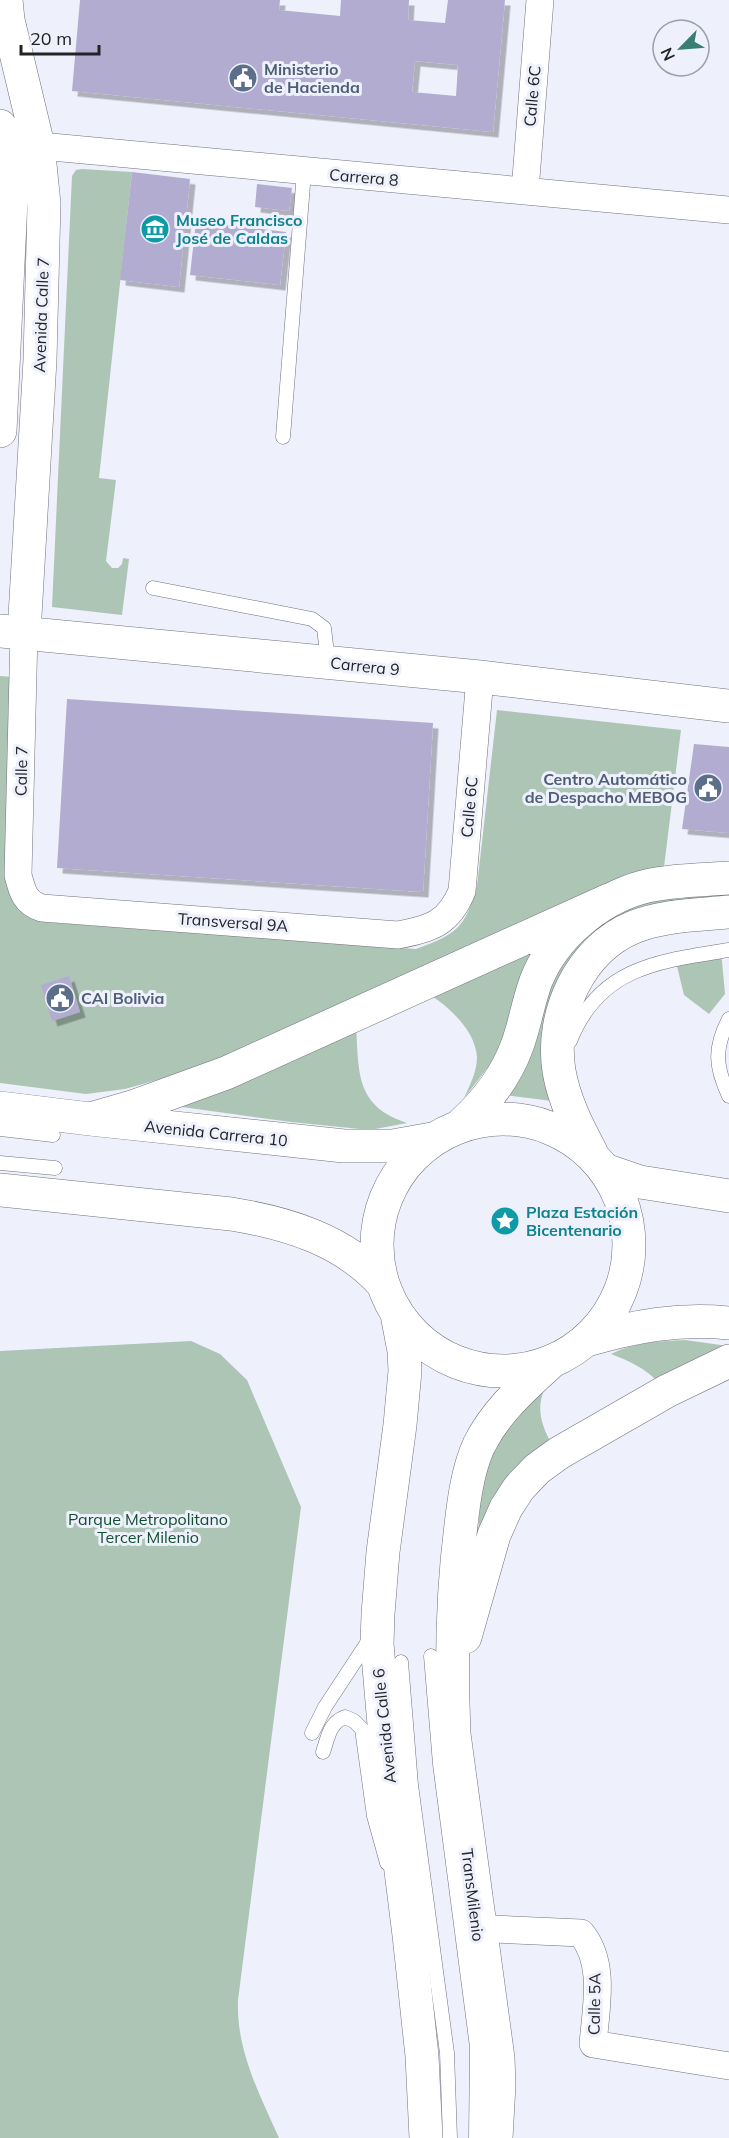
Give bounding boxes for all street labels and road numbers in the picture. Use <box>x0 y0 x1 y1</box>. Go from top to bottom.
street label: Calle 6C <box>519 65 545 127</box>
street label: Carrera 8 <box>328 164 400 190</box>
street label: Avenida Calle 7 <box>29 257 53 373</box>
street label: Carrera 9 <box>329 652 401 680</box>
street label: Calle 7 <box>11 746 31 796</box>
street label: Calle 6C <box>456 776 482 838</box>
street label: Transversal 9A <box>177 908 289 936</box>
street label: Avenida Carrera 10 <box>143 1116 289 1150</box>
street label: Avenida Calle 6 <box>368 1668 400 1784</box>
street label: TransMilenio <box>457 1847 489 1943</box>
street label: Calle 5A <box>583 1973 605 2035</box>

